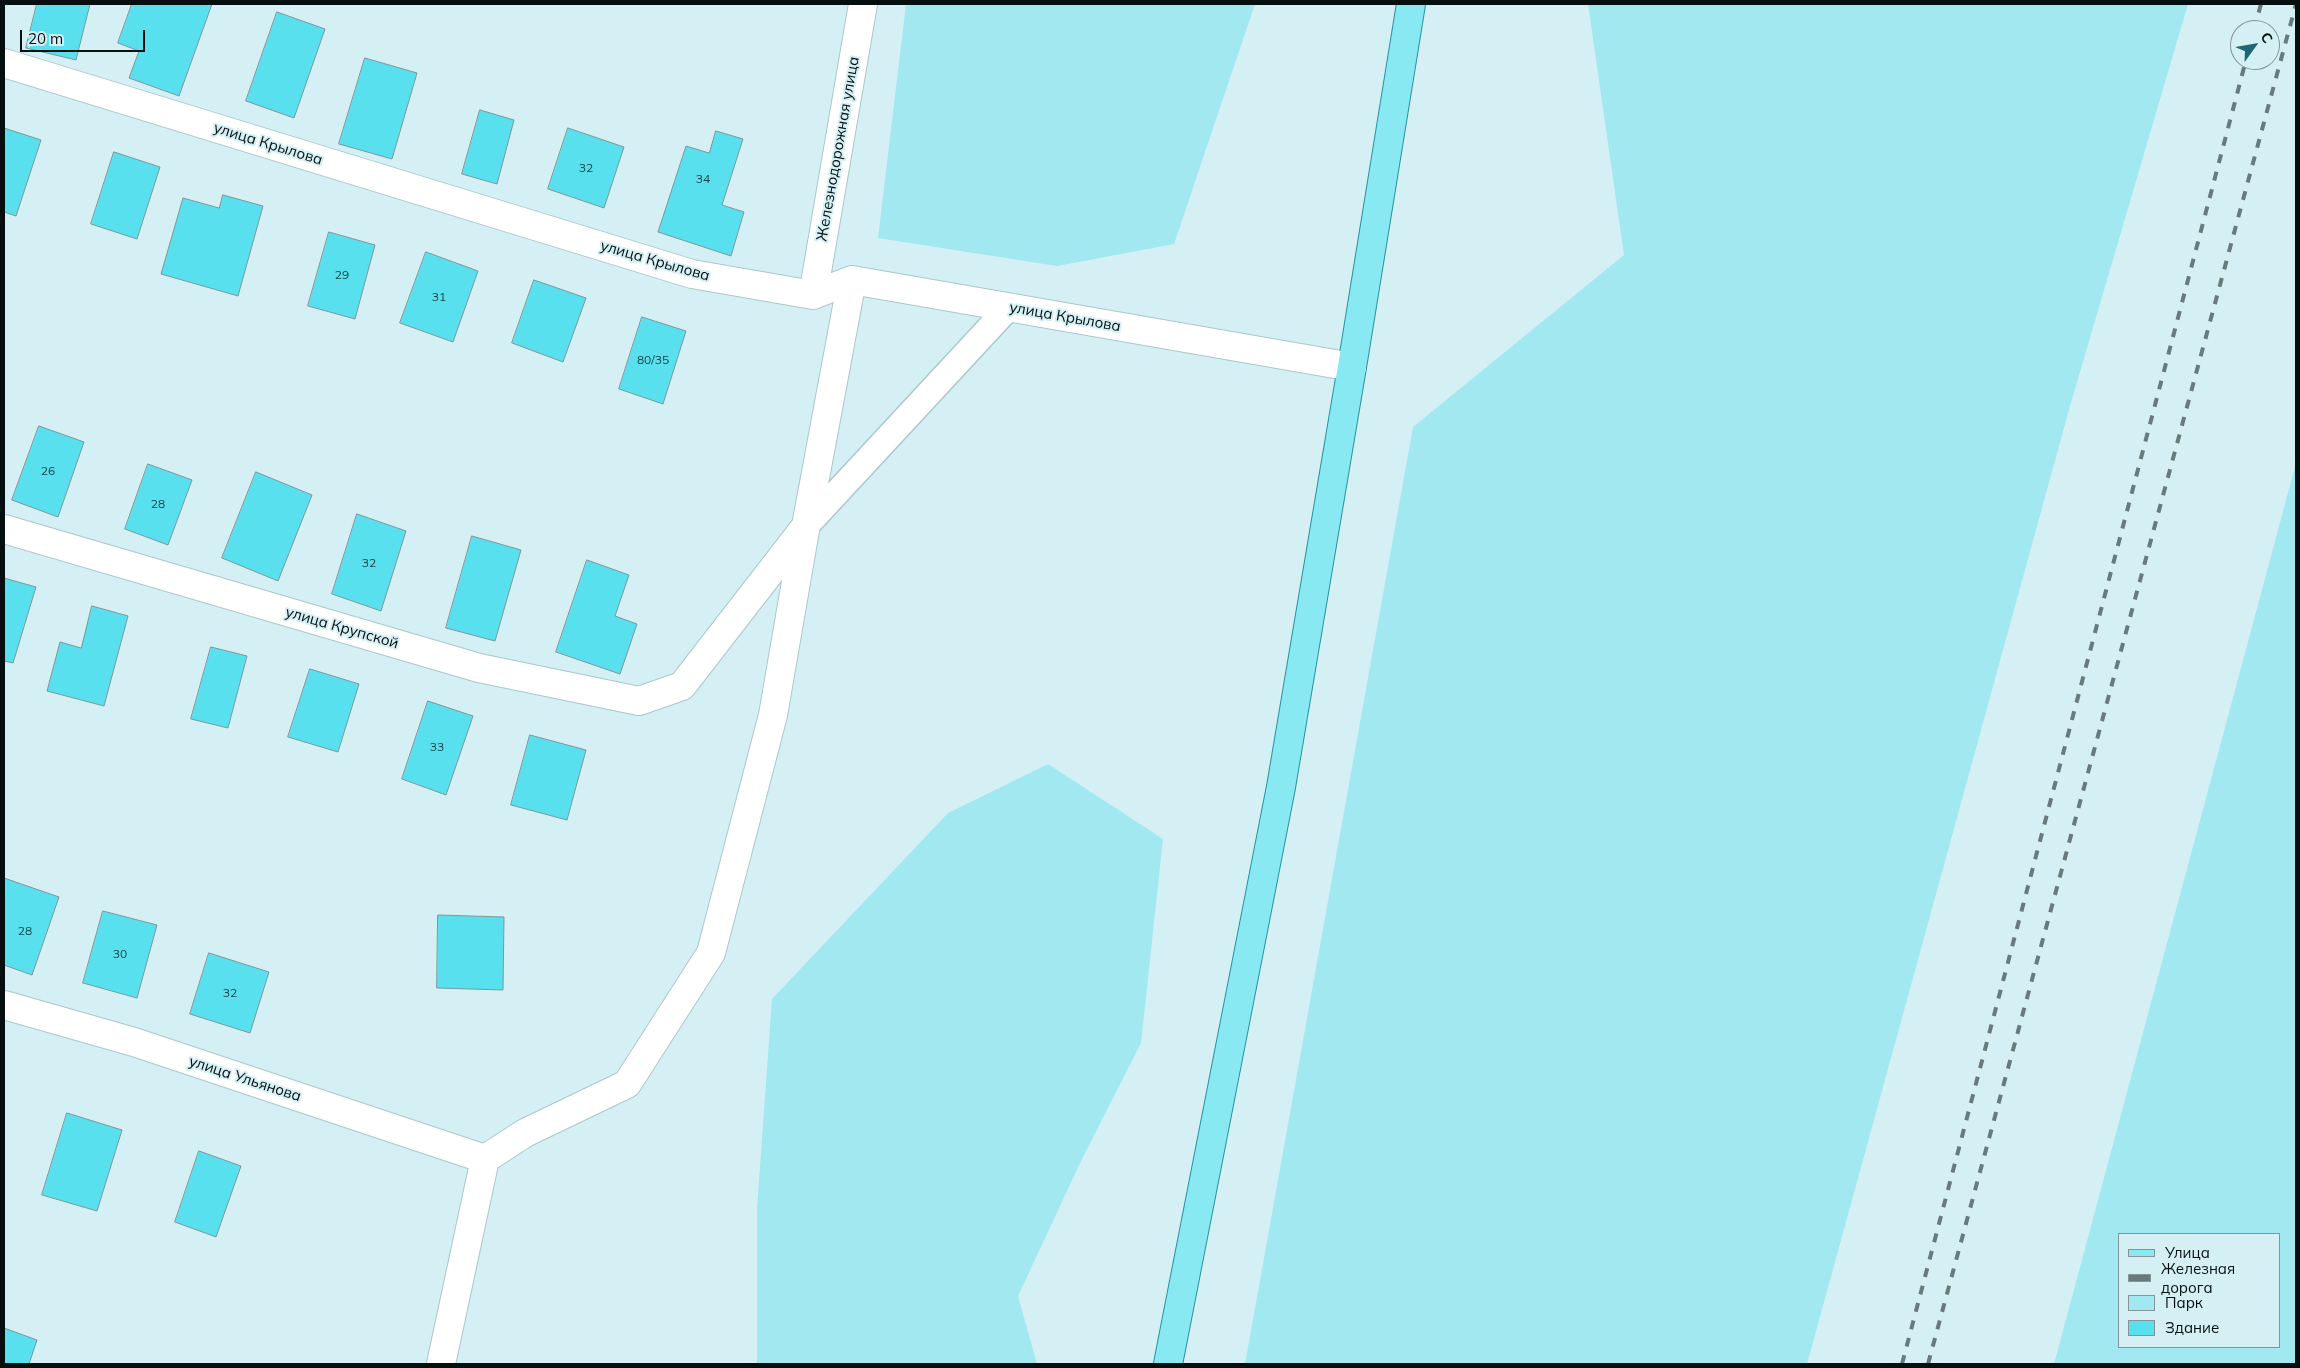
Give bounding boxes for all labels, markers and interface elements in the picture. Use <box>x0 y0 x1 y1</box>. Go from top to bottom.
scale bar <box>22 20 148 52</box>
north arrow <box>2230 20 2280 70</box>
text: 20 m <box>28 29 63 48</box>
text: С <box>2257 29 2277 46</box>
street label: Железнодорожная улица <box>813 55 863 243</box>
street label: улица Крылова <box>211 119 325 169</box>
house number: 32 <box>579 161 593 175</box>
house number: 34 <box>696 172 710 186</box>
street label: улица Крылова <box>598 237 712 285</box>
house number: 29 <box>335 268 349 282</box>
house number: 31 <box>432 290 446 304</box>
street label: улица Крылова <box>1008 298 1122 336</box>
house number: 80/35 <box>637 353 669 367</box>
house number: 26 <box>41 464 55 478</box>
house number: 28 <box>151 497 165 511</box>
house number: 32 <box>362 556 376 570</box>
street label: улица Крупской <box>283 603 401 653</box>
house number: 33 <box>430 740 444 754</box>
house number: 28 <box>18 924 32 938</box>
house number: 30 <box>113 947 127 961</box>
house number: 32 <box>223 986 237 1000</box>
street label: улица Ульянова <box>187 1052 303 1106</box>
legend <box>2118 1233 2280 1348</box>
text: Улица <box>2165 1243 2210 1262</box>
text: Железная дорога <box>2161 1259 2235 1297</box>
text: Парк <box>2165 1293 2203 1312</box>
text: Здание <box>2165 1318 2219 1337</box>

